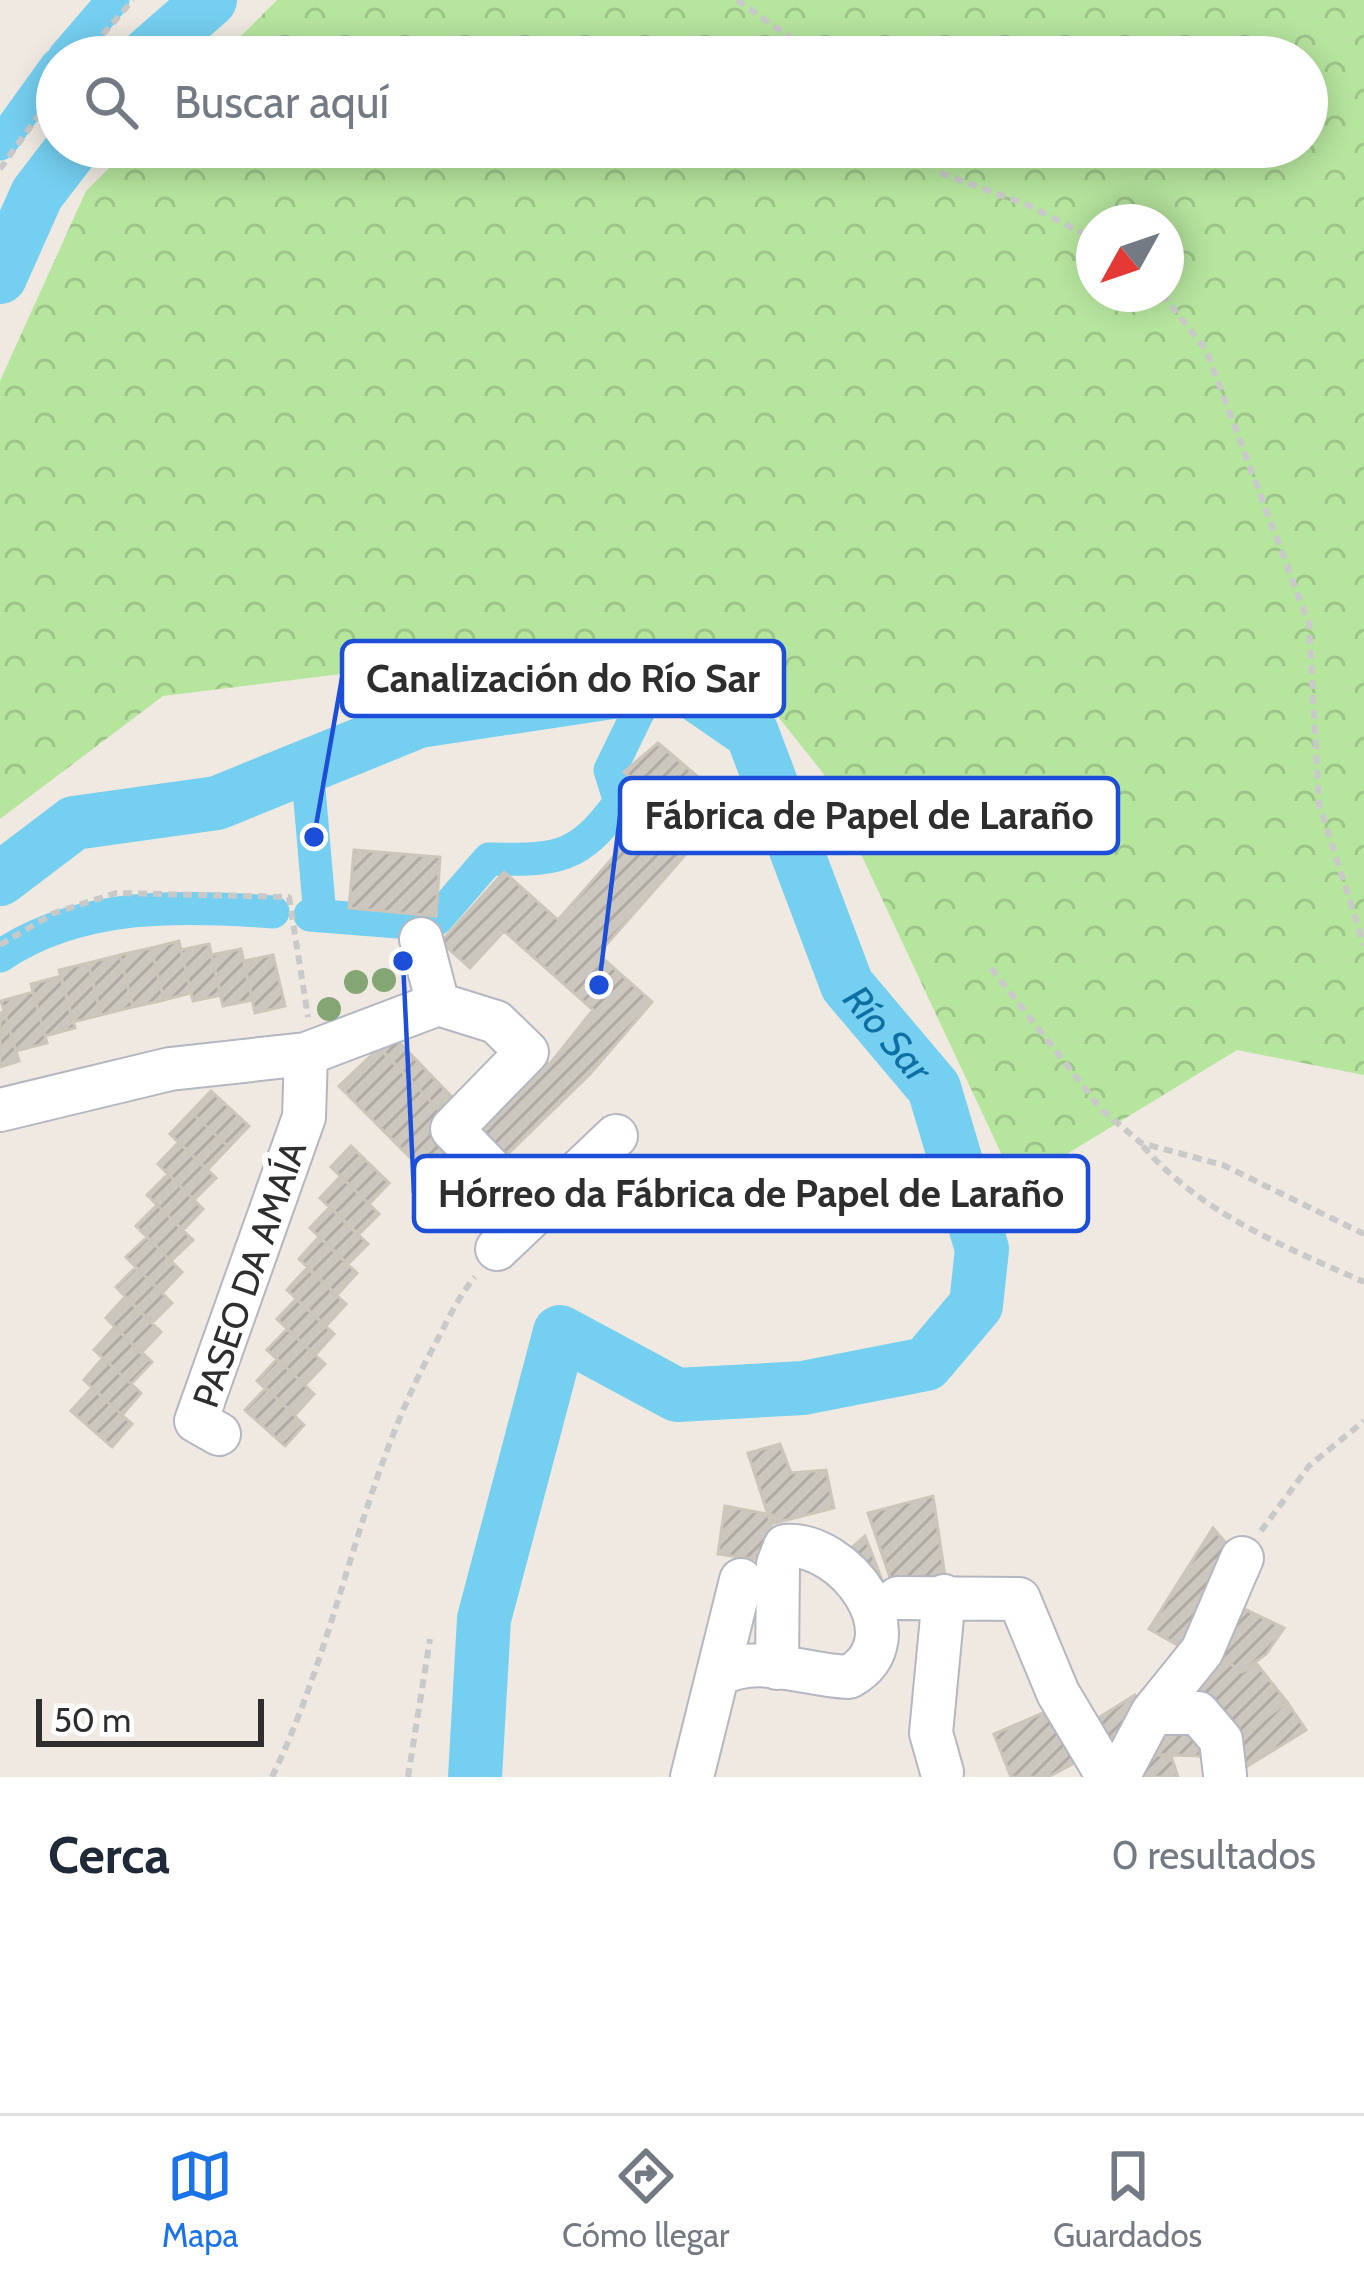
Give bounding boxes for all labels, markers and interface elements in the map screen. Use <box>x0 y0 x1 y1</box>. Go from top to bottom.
search box <box>36 36 1328 168</box>
icon: search <box>78 69 144 135</box>
text: Buscar aquí <box>174 75 389 129</box>
north arrow <box>1076 204 1184 312</box>
callout: Canalización do Río Sar <box>342 641 784 716</box>
text: Canalización do Río Sar <box>366 654 760 702</box>
callout: Fábrica de Papel de Laraño <box>620 778 1118 853</box>
text: Fábrica de Papel de Laraño <box>644 791 1094 839</box>
water label: Río Sar <box>834 975 944 1094</box>
street label: PASEO DA AMAÍA <box>183 1135 315 1413</box>
callout: Hórreo da Fábrica de Papel de Laraño <box>414 1156 1088 1231</box>
text: Hórreo da Fábrica de Papel de Laraño <box>438 1169 1064 1217</box>
scale bar <box>36 1693 264 1746</box>
text: 50 m <box>54 1700 131 1740</box>
text: Cerca <box>48 1824 170 1886</box>
text: 0 resultados <box>1112 1831 1316 1879</box>
tab: Mapa <box>162 2143 238 2255</box>
tab: Cómo llegar <box>562 2143 729 2255</box>
tab: Guardados <box>1053 2143 1202 2255</box>

